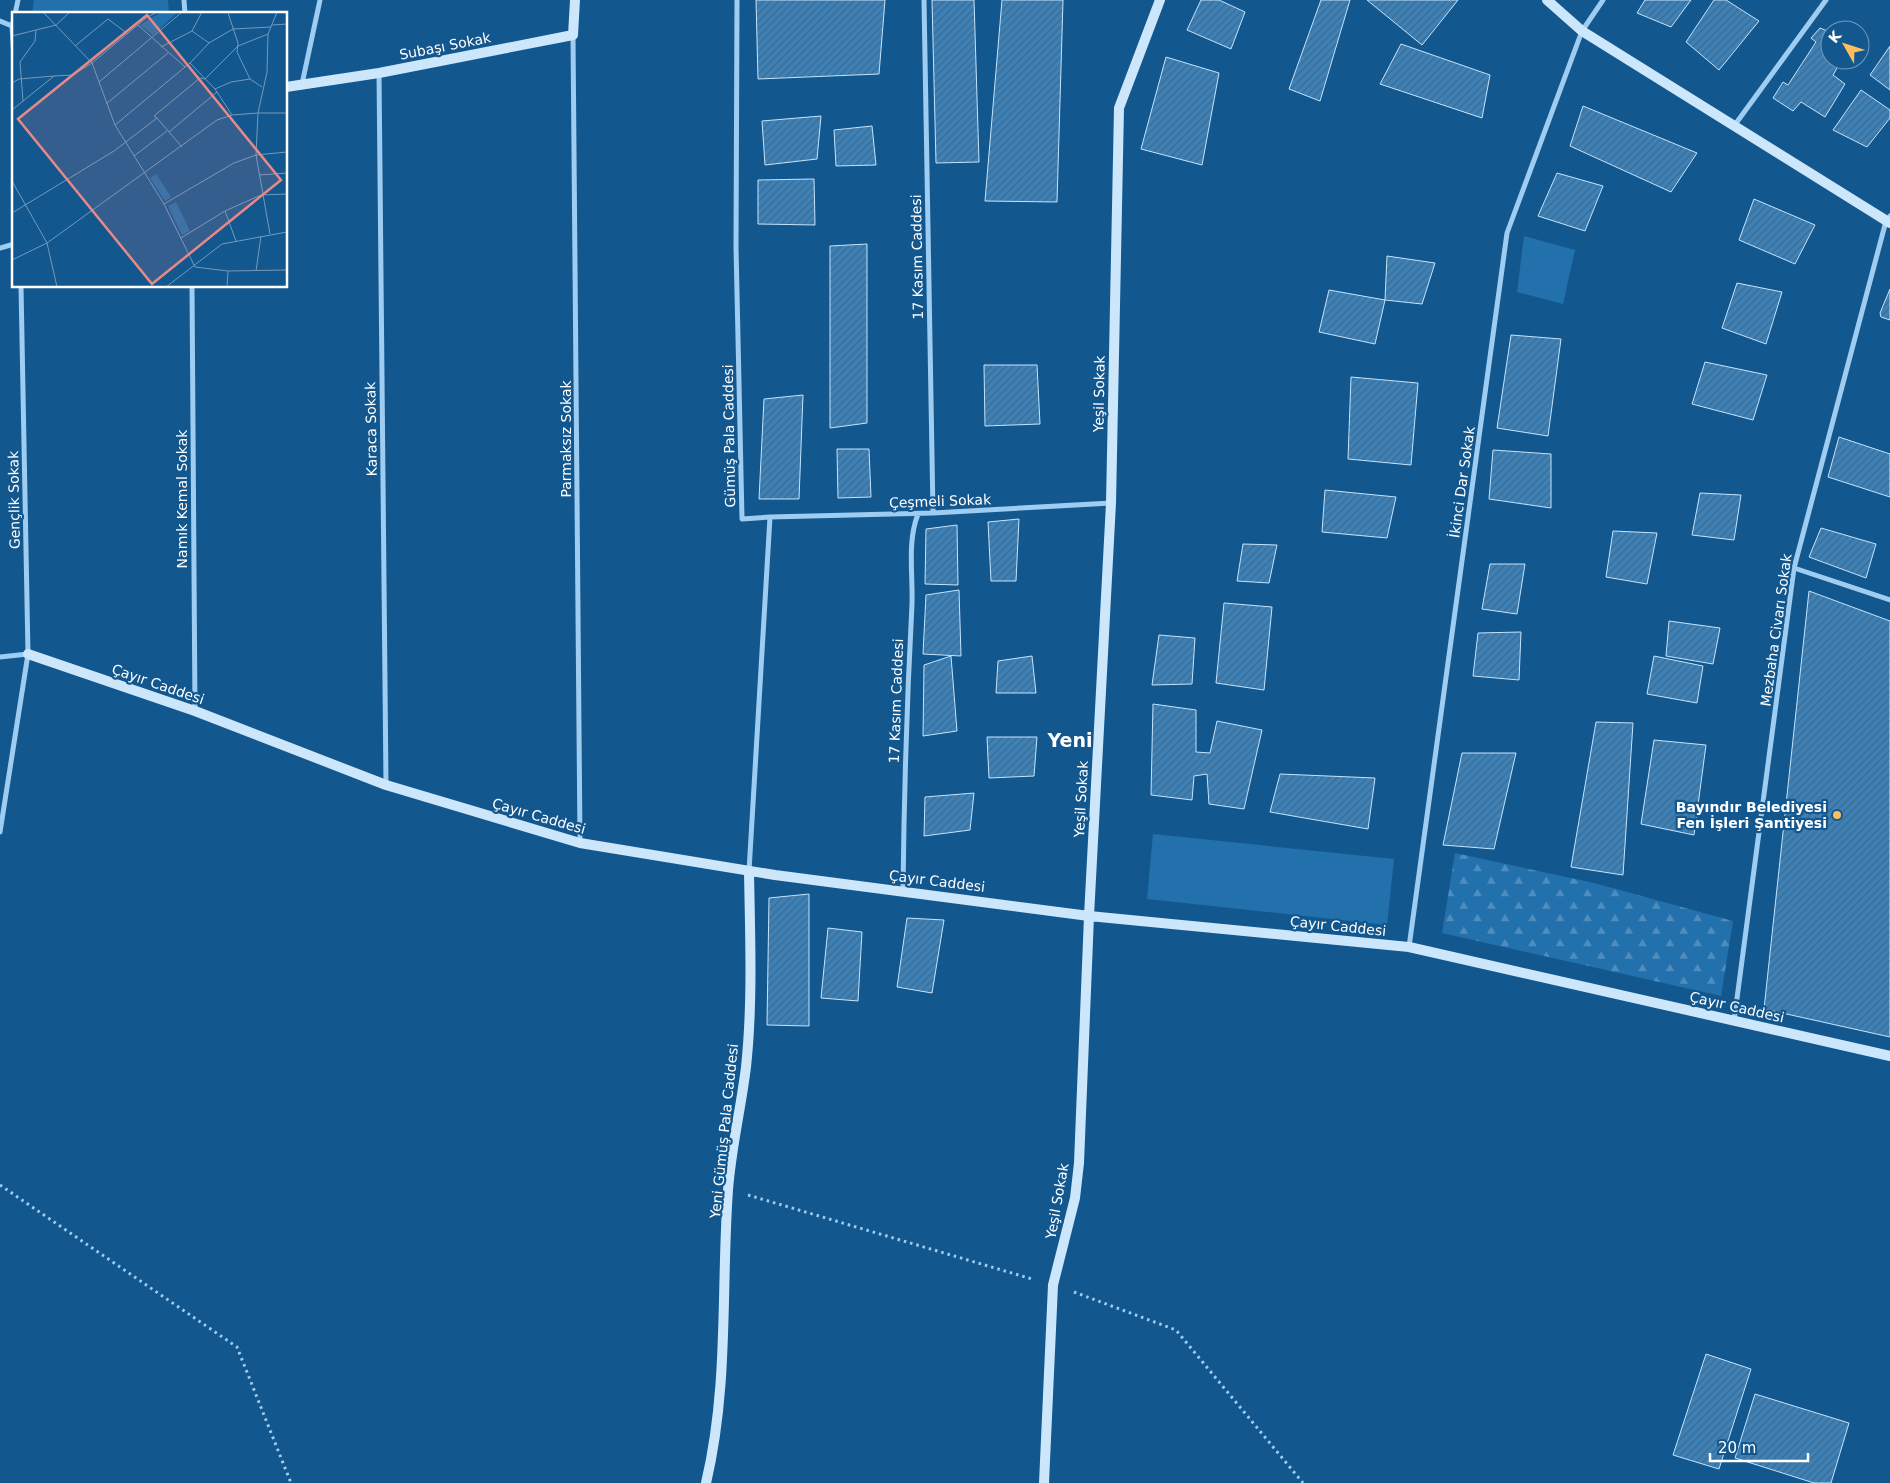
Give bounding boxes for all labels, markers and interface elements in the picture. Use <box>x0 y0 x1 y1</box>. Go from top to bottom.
inset map <box>12 12 288 288</box>
north arrow <box>1820 20 1870 70</box>
text: K <box>1825 27 1845 46</box>
street label: Subaşı Sokak <box>398 29 493 63</box>
street label: 17 Kasım Caddesi <box>908 194 926 320</box>
street label: Yeşil Sokak <box>1090 355 1108 434</box>
street label: Gümüş Pala Caddesi <box>720 364 738 508</box>
street label: Parmaksız Sokak <box>558 380 574 498</box>
street label: Karaca Sokak <box>362 381 380 476</box>
street label: İkinci Dar Sokak <box>1445 424 1478 539</box>
street label: Namık Kemal Sokak <box>174 429 190 568</box>
street label: Gençlik Sokak <box>5 450 23 549</box>
street label: Çeşmeli Sokak <box>889 491 992 511</box>
street label: Mezbaha Civarı Sokak <box>1757 552 1795 707</box>
street label: 17 Kasım Caddesi <box>886 638 906 764</box>
street label: Çayır Caddesi <box>110 661 206 707</box>
district label: Yeni <box>1047 729 1092 751</box>
street label: Yeşil Sokak <box>1071 759 1091 839</box>
street label: Çayır Caddesi <box>490 795 588 837</box>
place label: Bayındır Belediyesi Fen İşleri Şantiyesi <box>1676 799 1827 831</box>
marker: Bayındır Belediyesi Fen İşleri Şantiyesi <box>1831 809 1843 821</box>
street label: Çayır Caddesi <box>888 867 986 895</box>
street label: Çayır Caddesi <box>1289 913 1387 939</box>
street label: Çayır Caddesi <box>1688 988 1786 1026</box>
street label: Yeni Gümüş Pala Caddesi <box>707 1043 741 1220</box>
street label: Yeşil Sokak <box>1042 1161 1072 1241</box>
scale bar <box>1710 1430 1808 1462</box>
text: 20 m <box>1718 1439 1756 1457</box>

